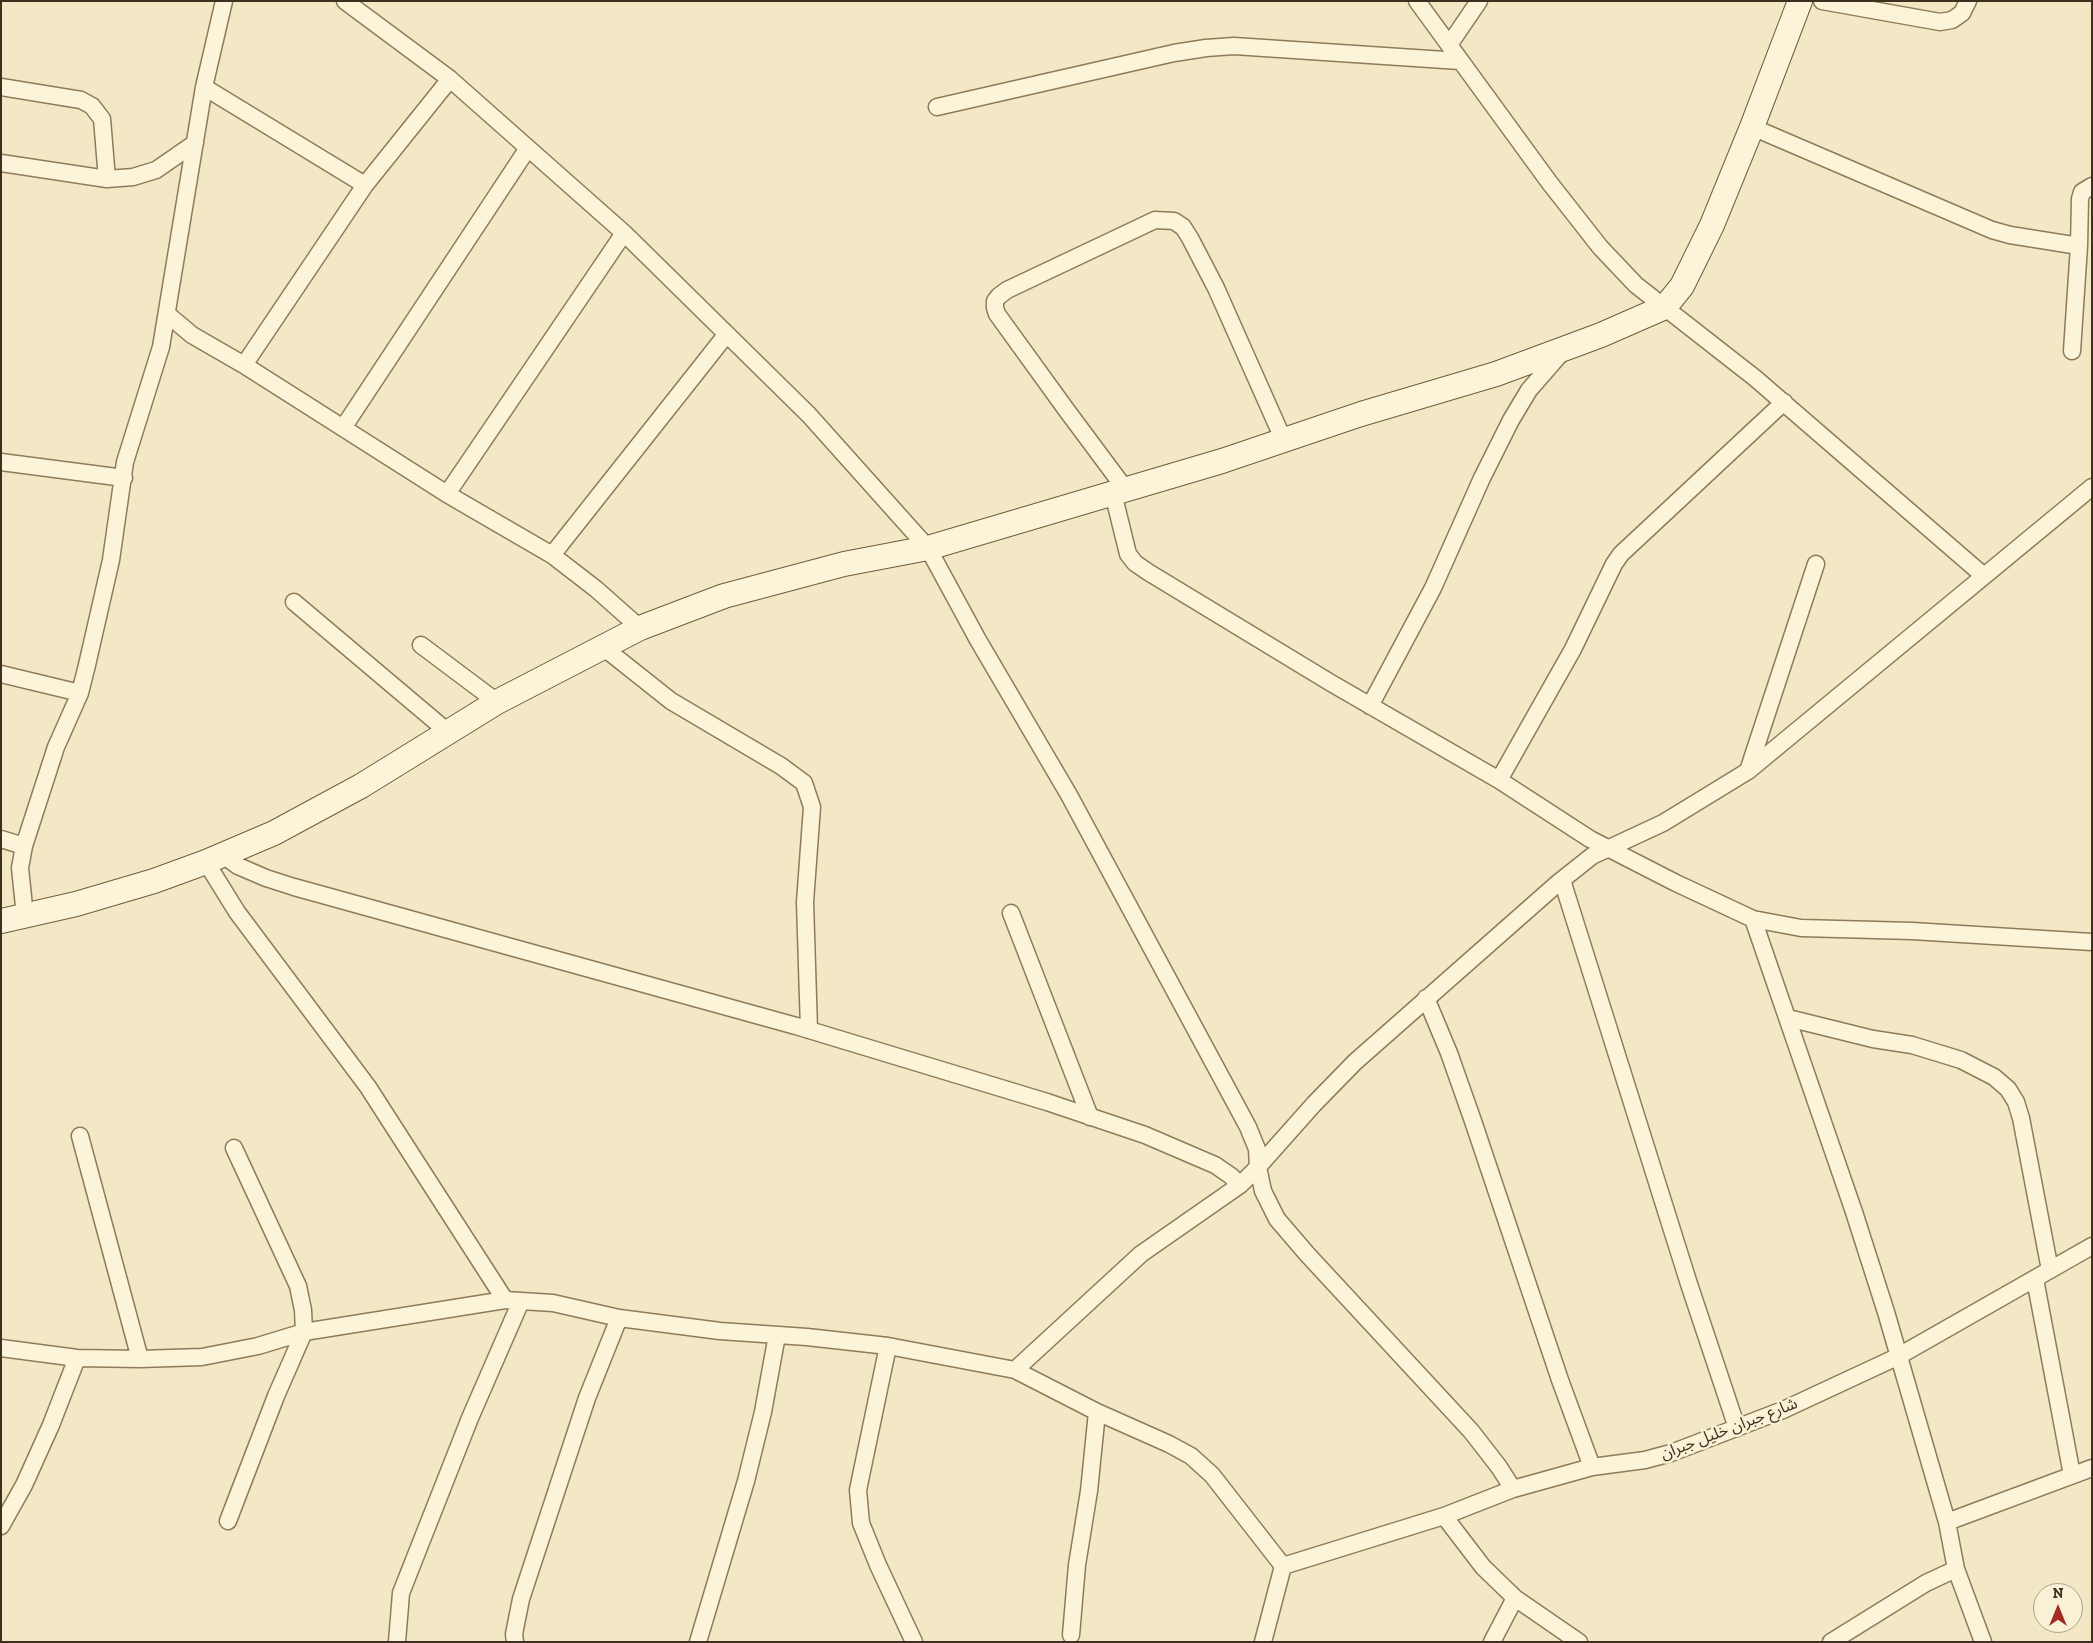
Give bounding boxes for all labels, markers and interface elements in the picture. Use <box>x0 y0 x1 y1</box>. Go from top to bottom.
street label: شارع جبران خليل جبران <box>1658 1394 1800 1464</box>
north arrow <box>2033 1583 2083 1633</box>
text: N <box>2053 1585 2063 1602</box>

